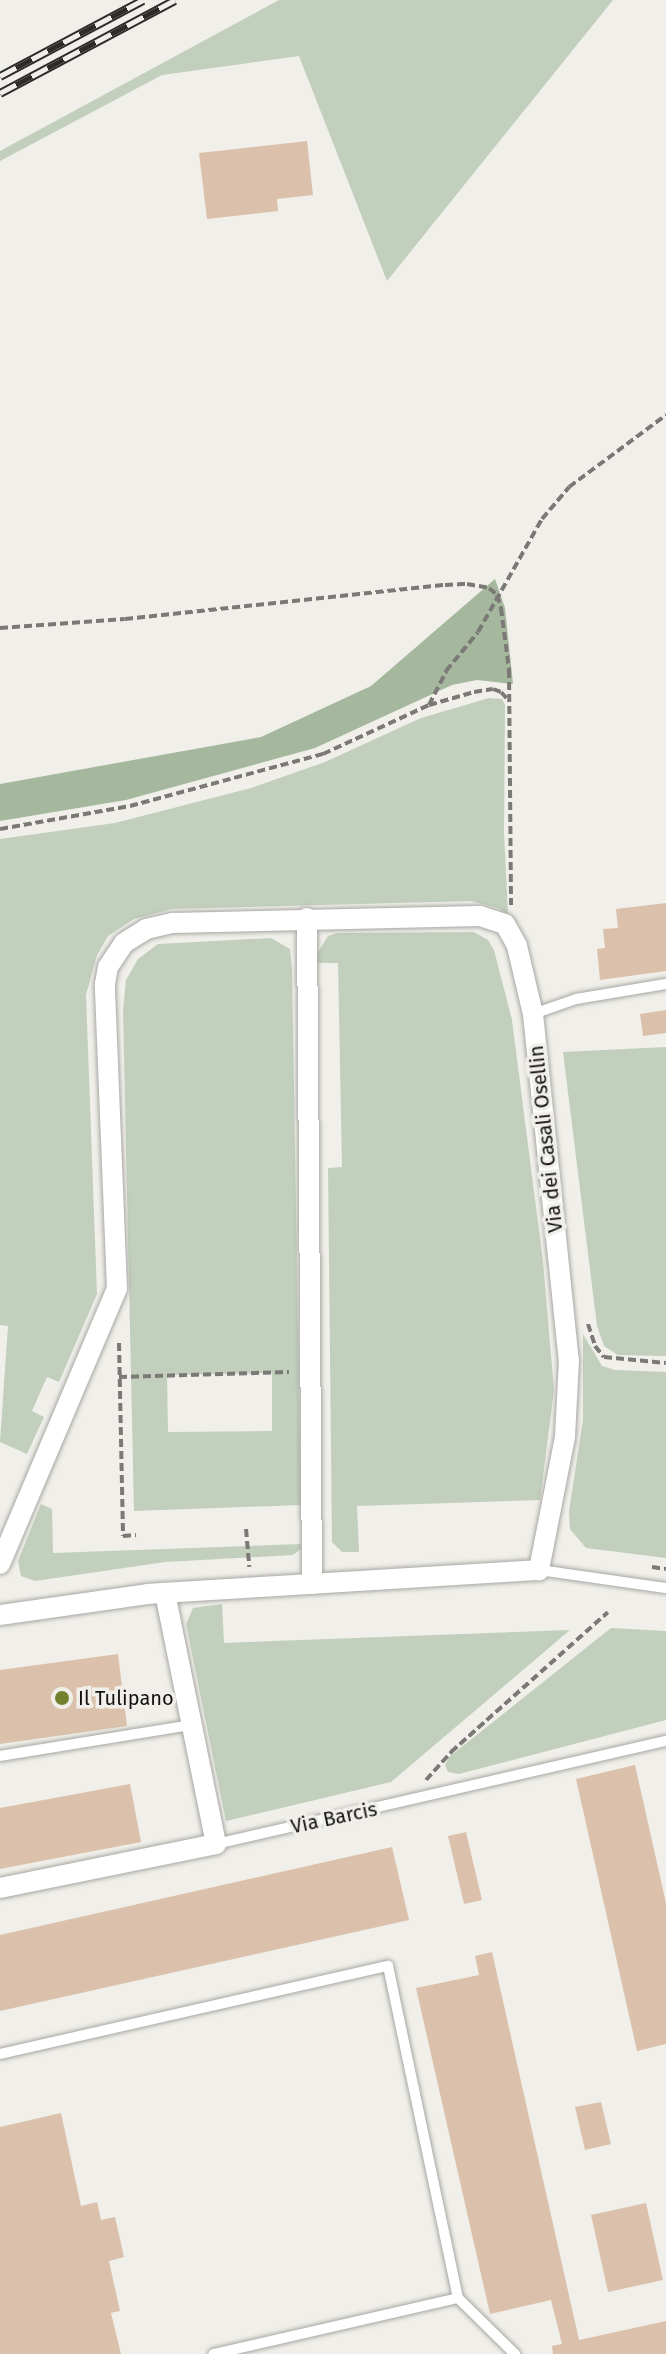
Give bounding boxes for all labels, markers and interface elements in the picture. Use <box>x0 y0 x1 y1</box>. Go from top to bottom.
street label: Via dei Casali Osellin <box>524 1044 568 1234</box>
place label: Il Tulipano <box>78 1686 174 1710</box>
marker: Il Tulipano <box>53 1689 71 1707</box>
street label: Via Barcis <box>289 1797 379 1839</box>

